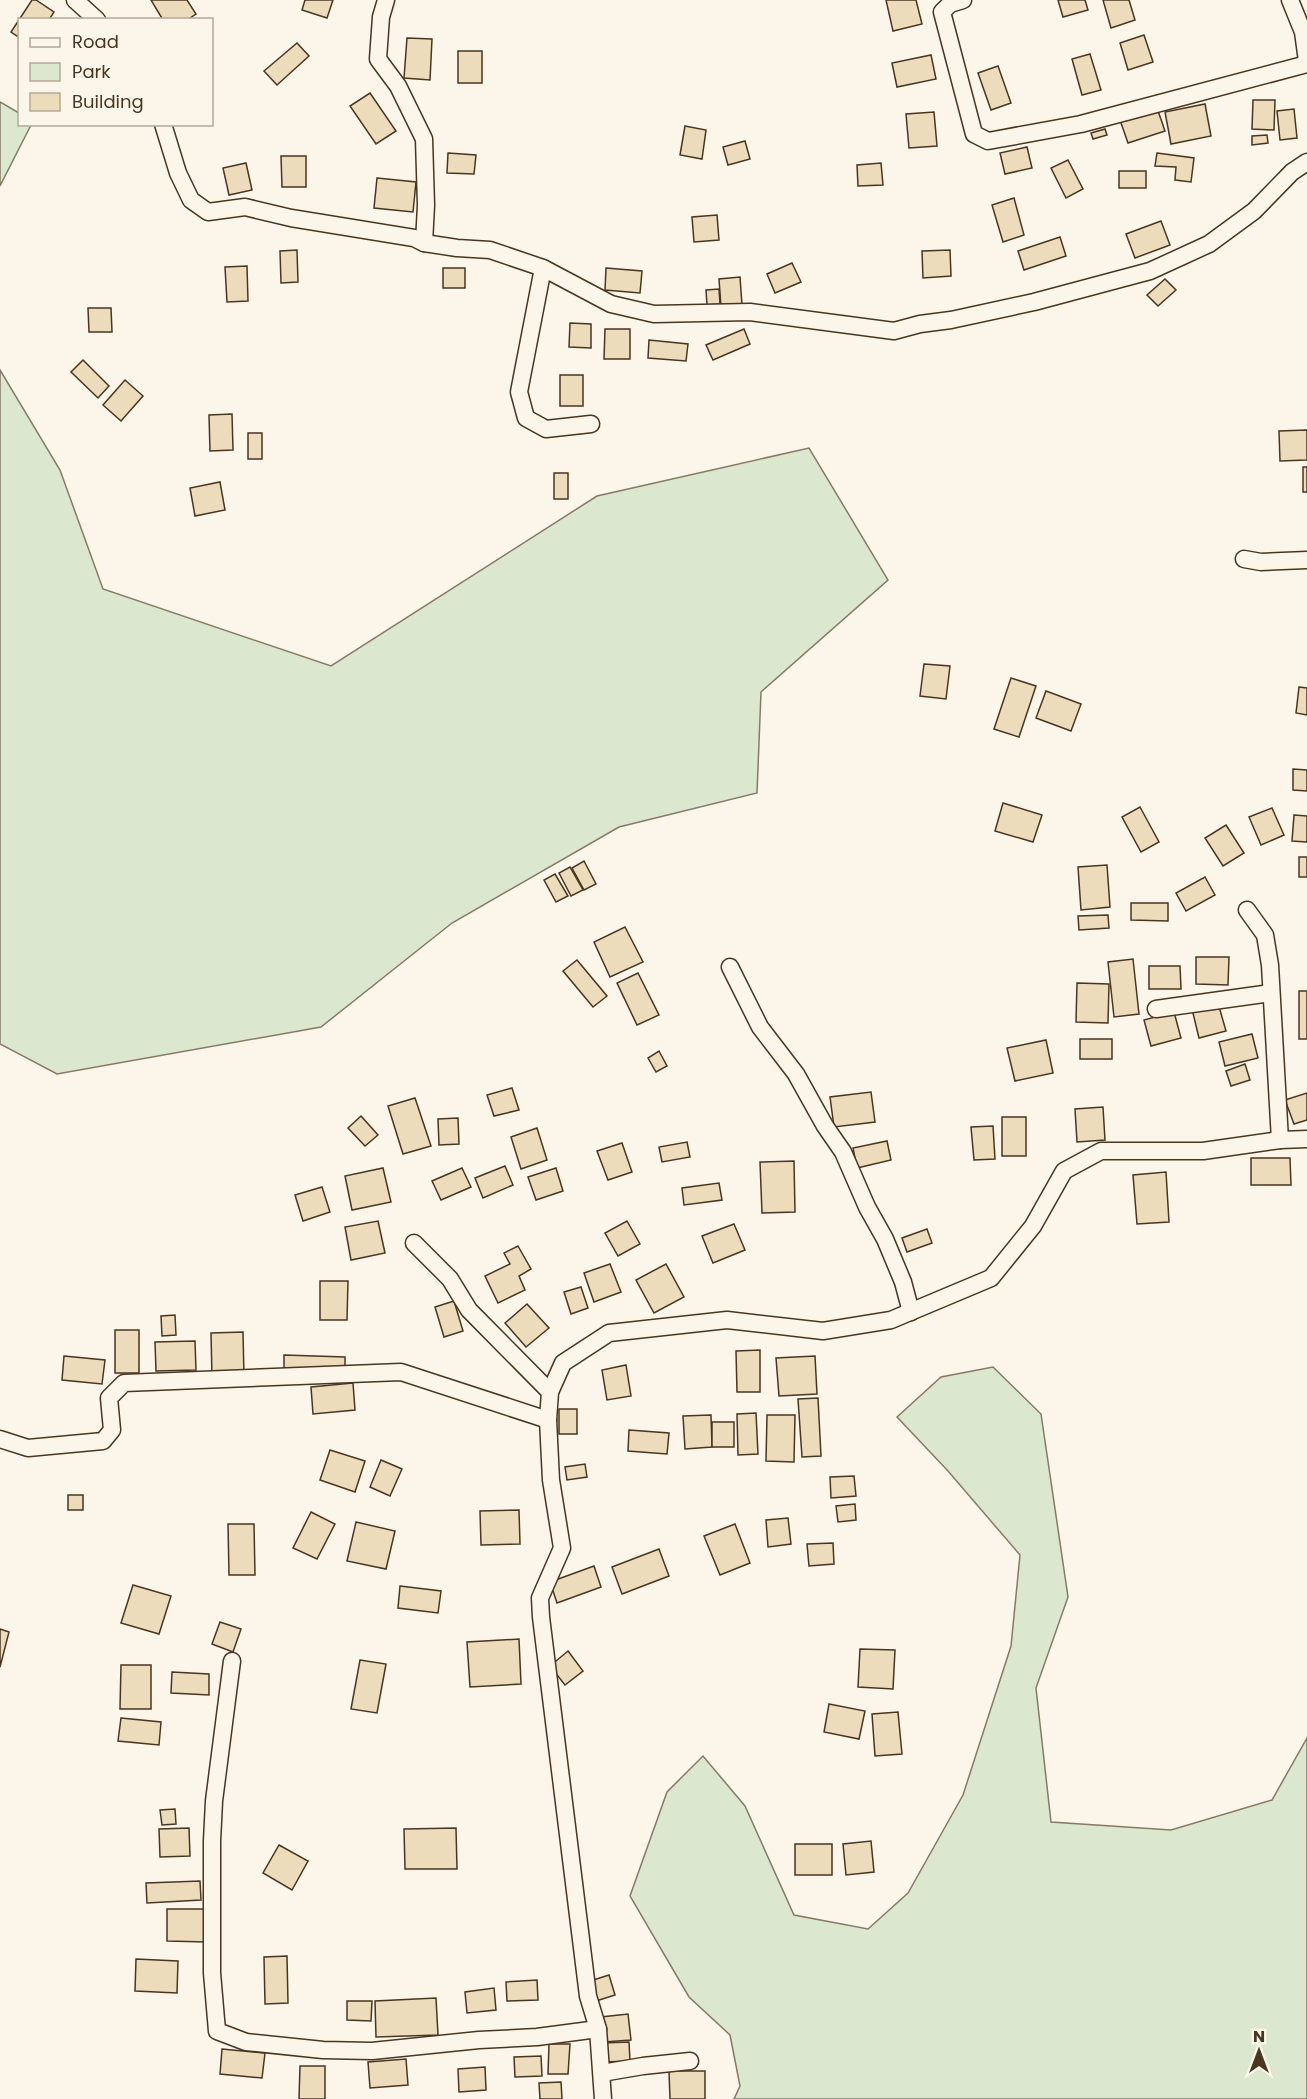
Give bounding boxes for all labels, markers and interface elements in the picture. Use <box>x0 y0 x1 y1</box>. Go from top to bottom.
legend <box>18 18 213 126</box>
text: Road <box>72 29 119 54</box>
text: Park <box>72 59 111 84</box>
text: Building <box>72 89 144 114</box>
north arrow <box>1229 2021 1289 2081</box>
text: N <box>1253 2025 1265 2048</box>

